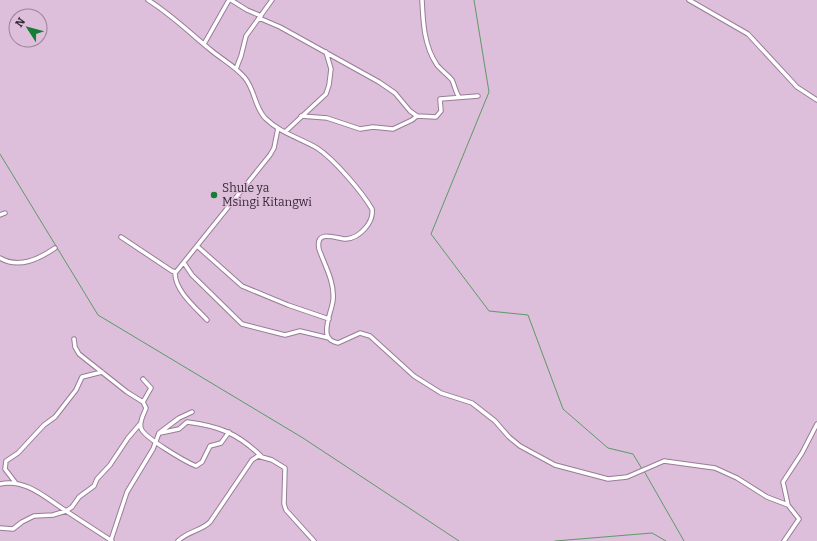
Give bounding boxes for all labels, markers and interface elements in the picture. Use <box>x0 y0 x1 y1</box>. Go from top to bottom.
north arrow <box>8 8 48 48</box>
text: N <box>13 15 28 30</box>
place label: Shule ya Msingi Kitangwi <box>222 181 312 209</box>
marker: Shule ya Msingi Kitangwi <box>209 190 219 200</box>

